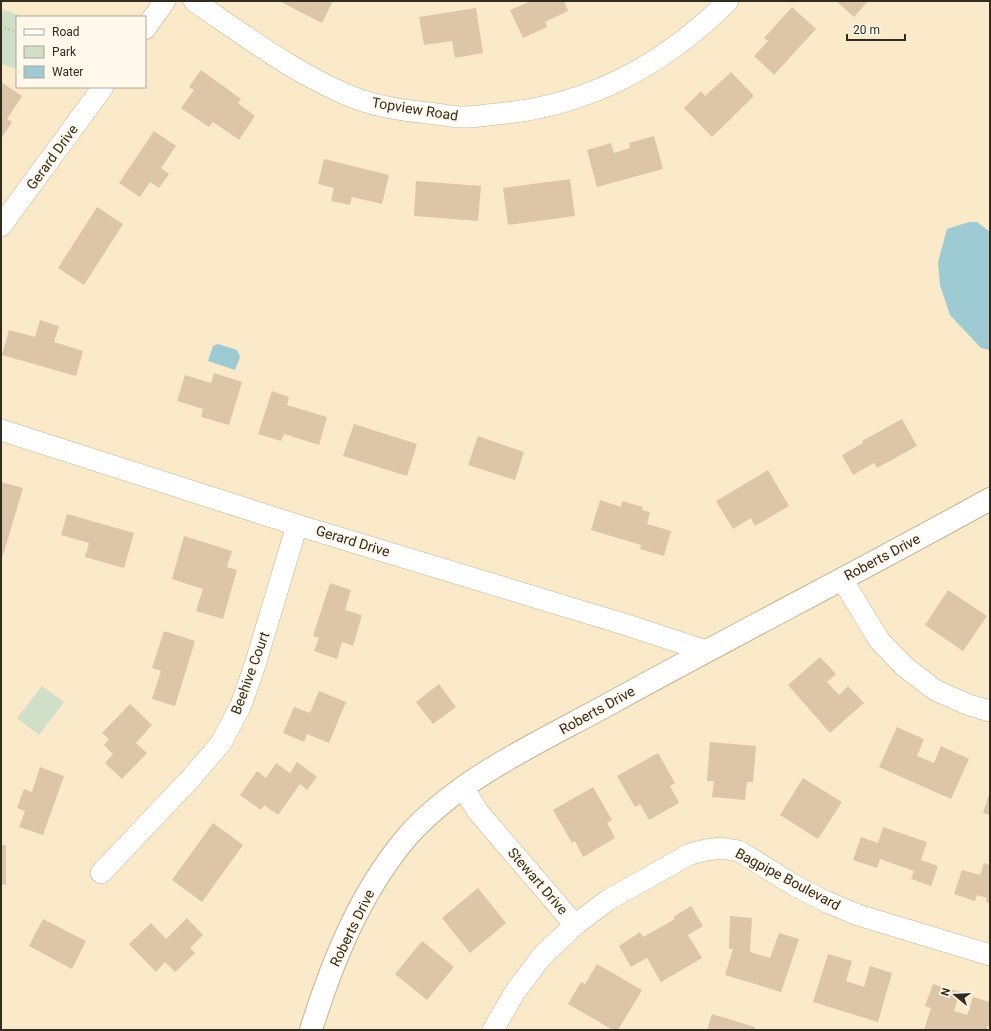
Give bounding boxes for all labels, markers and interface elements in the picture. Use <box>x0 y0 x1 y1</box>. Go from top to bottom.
legend <box>16 16 146 88</box>
scale bar <box>847 16 905 42</box>
text: 20 m <box>853 23 880 37</box>
text: Road <box>52 25 80 39</box>
text: Park <box>52 45 77 59</box>
text: Water <box>52 65 83 79</box>
street label: Topview Road <box>371 94 459 124</box>
street label: Gerard Drive <box>23 121 81 193</box>
street label: Gerard Drive <box>314 522 392 560</box>
street label: Roberts Drive <box>841 530 923 584</box>
street label: Beehive Court <box>228 629 272 717</box>
street label: Roberts Drive <box>557 683 637 737</box>
street label: Stewart Drive <box>505 844 571 918</box>
street label: Bagpipe Boulevard <box>733 845 843 913</box>
street label: Roberts Drive <box>326 887 378 969</box>
north arrow <box>935 975 975 1015</box>
text: N <box>939 986 953 998</box>

